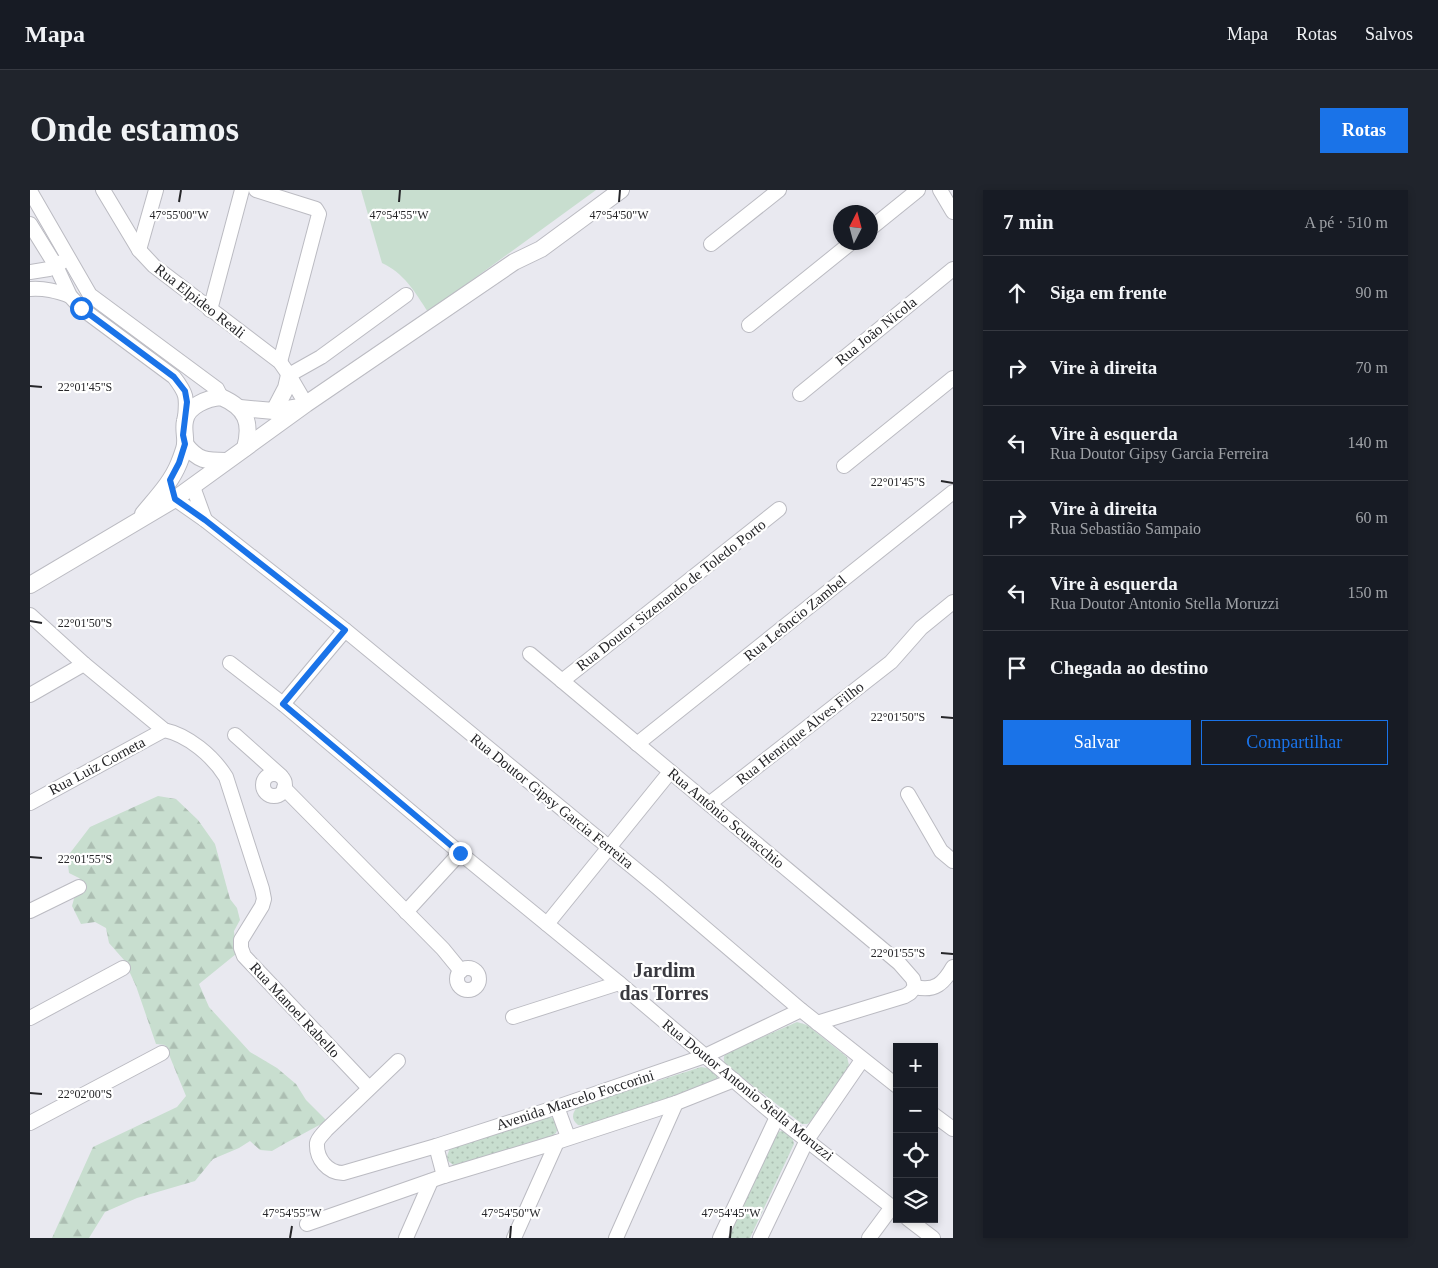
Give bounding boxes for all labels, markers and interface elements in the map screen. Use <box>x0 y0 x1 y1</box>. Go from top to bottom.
text: Mapa <box>25 21 85 47</box>
text: Mapa <box>1227 24 1268 44</box>
text: Rotas <box>1296 24 1337 44</box>
text: Salvos <box>1365 24 1413 44</box>
button: Rotas <box>1320 108 1408 153</box>
text: Onde estamos <box>30 110 239 149</box>
north arrow <box>833 205 878 250</box>
text: 47°55'00"W <box>149 208 209 222</box>
text: 47°54'55"W <box>369 208 429 222</box>
text: 47°54'50"W <box>589 208 649 222</box>
text: 7 min <box>1003 210 1054 234</box>
text: A pé · 510 m <box>1304 214 1388 231</box>
street label: Rua Elpideo Reali <box>152 261 248 341</box>
icon: ahead <box>1003 279 1031 307</box>
text: Siga em frente <box>1050 282 1167 303</box>
text: 90 m <box>1356 284 1388 301</box>
street label: Rua João Nicola <box>832 293 920 368</box>
route start <box>70 297 93 320</box>
icon: right <box>1003 354 1031 382</box>
text: Vire à direita <box>1050 357 1157 378</box>
text: 70 m <box>1356 359 1388 376</box>
text: 22°01'45"S <box>58 380 112 394</box>
text: Vire à esquerda <box>1050 423 1178 444</box>
icon: left <box>1003 429 1031 457</box>
text: 140 m <box>1348 434 1388 451</box>
text: Rua Doutor Gipsy Garcia Ferreira <box>1050 445 1269 462</box>
text: 22°01'45"S <box>871 475 925 489</box>
text: Vire à direita <box>1050 498 1157 519</box>
icon: right <box>1003 504 1031 532</box>
text: 60 m <box>1356 509 1388 526</box>
street label: Rua Doutor Sizenando de Toledo Porto <box>573 516 769 674</box>
text: Rua Sebastião Sampaio <box>1050 520 1201 537</box>
street label: Rua Leôncio Zambel <box>741 572 849 664</box>
text: Vire à esquerda <box>1050 573 1178 594</box>
icon: left <box>1003 579 1031 607</box>
text: 150 m <box>1348 584 1388 601</box>
text: Rua Doutor Antonio Stella Moruzzi <box>1050 595 1279 612</box>
text: 22°01'50"S <box>58 616 112 630</box>
icon: arrive <box>1003 654 1031 682</box>
text: Chegada ao destino <box>1050 657 1208 678</box>
street label: Rua Henrique Alves Filho <box>733 678 867 788</box>
text: 22°01'50"S <box>871 710 925 724</box>
button: Salvar <box>1003 720 1191 765</box>
button: Compartilhar <box>1201 720 1388 765</box>
street label: Rua Doutor Gipsy Garcia Ferreira <box>467 730 637 872</box>
street label: Rua Luiz Corneta <box>46 734 148 798</box>
street label: Rua Antônio Scuracchio <box>665 765 787 871</box>
route end <box>449 842 472 865</box>
text: 22°01'55"S <box>58 852 112 866</box>
text: 22°01'55"S <box>871 946 925 960</box>
street label: Rua Manoel Rabello <box>247 959 343 1061</box>
district label: Jardim das Torres <box>619 959 709 1004</box>
street label: Rua Doutor Antonio Stella Moruzzi <box>659 1016 837 1164</box>
map controls <box>893 1043 938 1223</box>
button: + <box>893 1043 938 1088</box>
street label: Avenida Marcelo Foccorini <box>494 1067 656 1133</box>
text: 22°02'00"S <box>58 1087 112 1101</box>
button: − <box>893 1088 938 1133</box>
button: locate <box>893 1133 938 1178</box>
button: layers <box>893 1178 938 1223</box>
text: 47°54'55"W <box>262 1206 322 1220</box>
text: 47°54'50"W <box>481 1206 541 1220</box>
text: 47°54'45"W <box>701 1206 761 1220</box>

